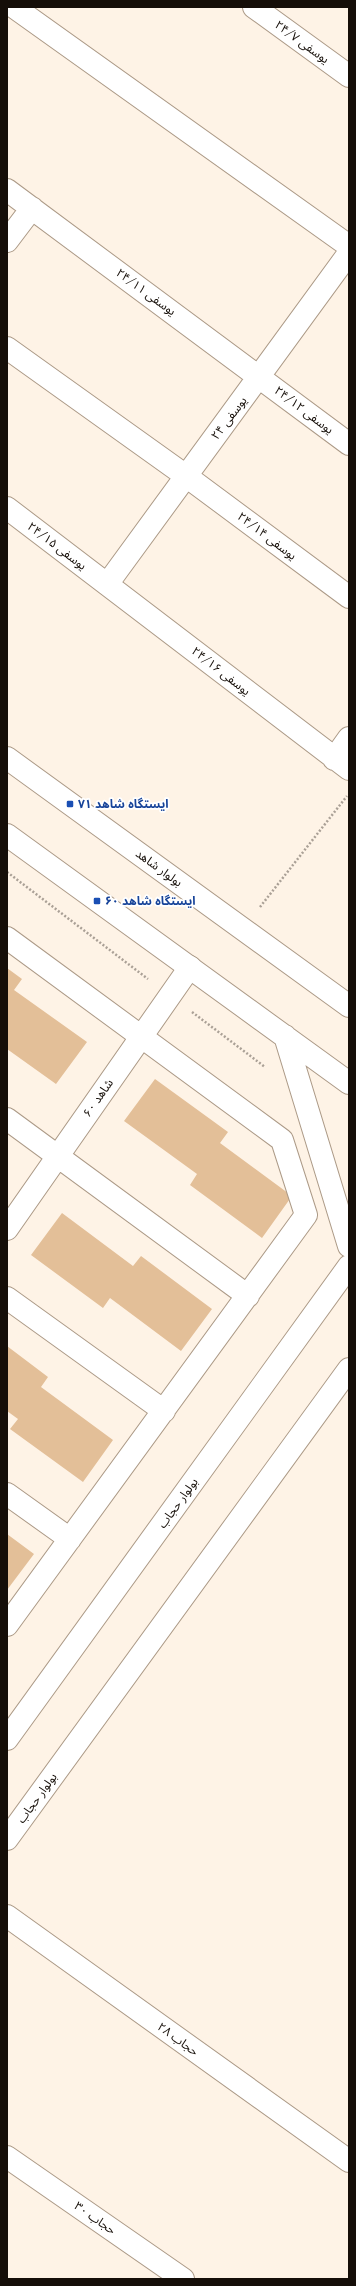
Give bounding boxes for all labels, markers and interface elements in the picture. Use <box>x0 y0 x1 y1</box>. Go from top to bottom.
street label: یوسفی ۲۴/۷ <box>272 17 332 66</box>
street label: یوسفی ۲۴/۱۱ <box>113 265 179 318</box>
street label: یوسفی ۲۴/۱۲ <box>272 382 337 437</box>
street label: یوسفی ۲۴ <box>207 393 250 442</box>
street label: یوسفی ۲۴/۱۴ <box>235 508 300 563</box>
street label: یوسفی ۲۴/۱۵ <box>25 518 90 573</box>
street label: یوسفی ۲۴/۱۶ <box>189 643 254 698</box>
place label: ایستگاه شاهد ۷۱ <box>78 796 169 811</box>
marker: ایستگاه شاهد ۷۱ <box>65 799 75 809</box>
street label: بولوار شاهد <box>133 846 186 890</box>
place label: ایستگاه شاهد ۶۰ <box>105 893 196 908</box>
marker: ایستگاه شاهد ۶۰ <box>92 896 102 906</box>
street label: شاهد ۶۰ <box>79 1076 116 1120</box>
street label: بولوار حجاب <box>154 1475 201 1531</box>
street label: بولوار حجاب <box>13 1770 60 1826</box>
street label: حجاب ۲۸ <box>155 2019 202 2059</box>
street label: حجاب ۳۰ <box>72 2198 119 2237</box>

